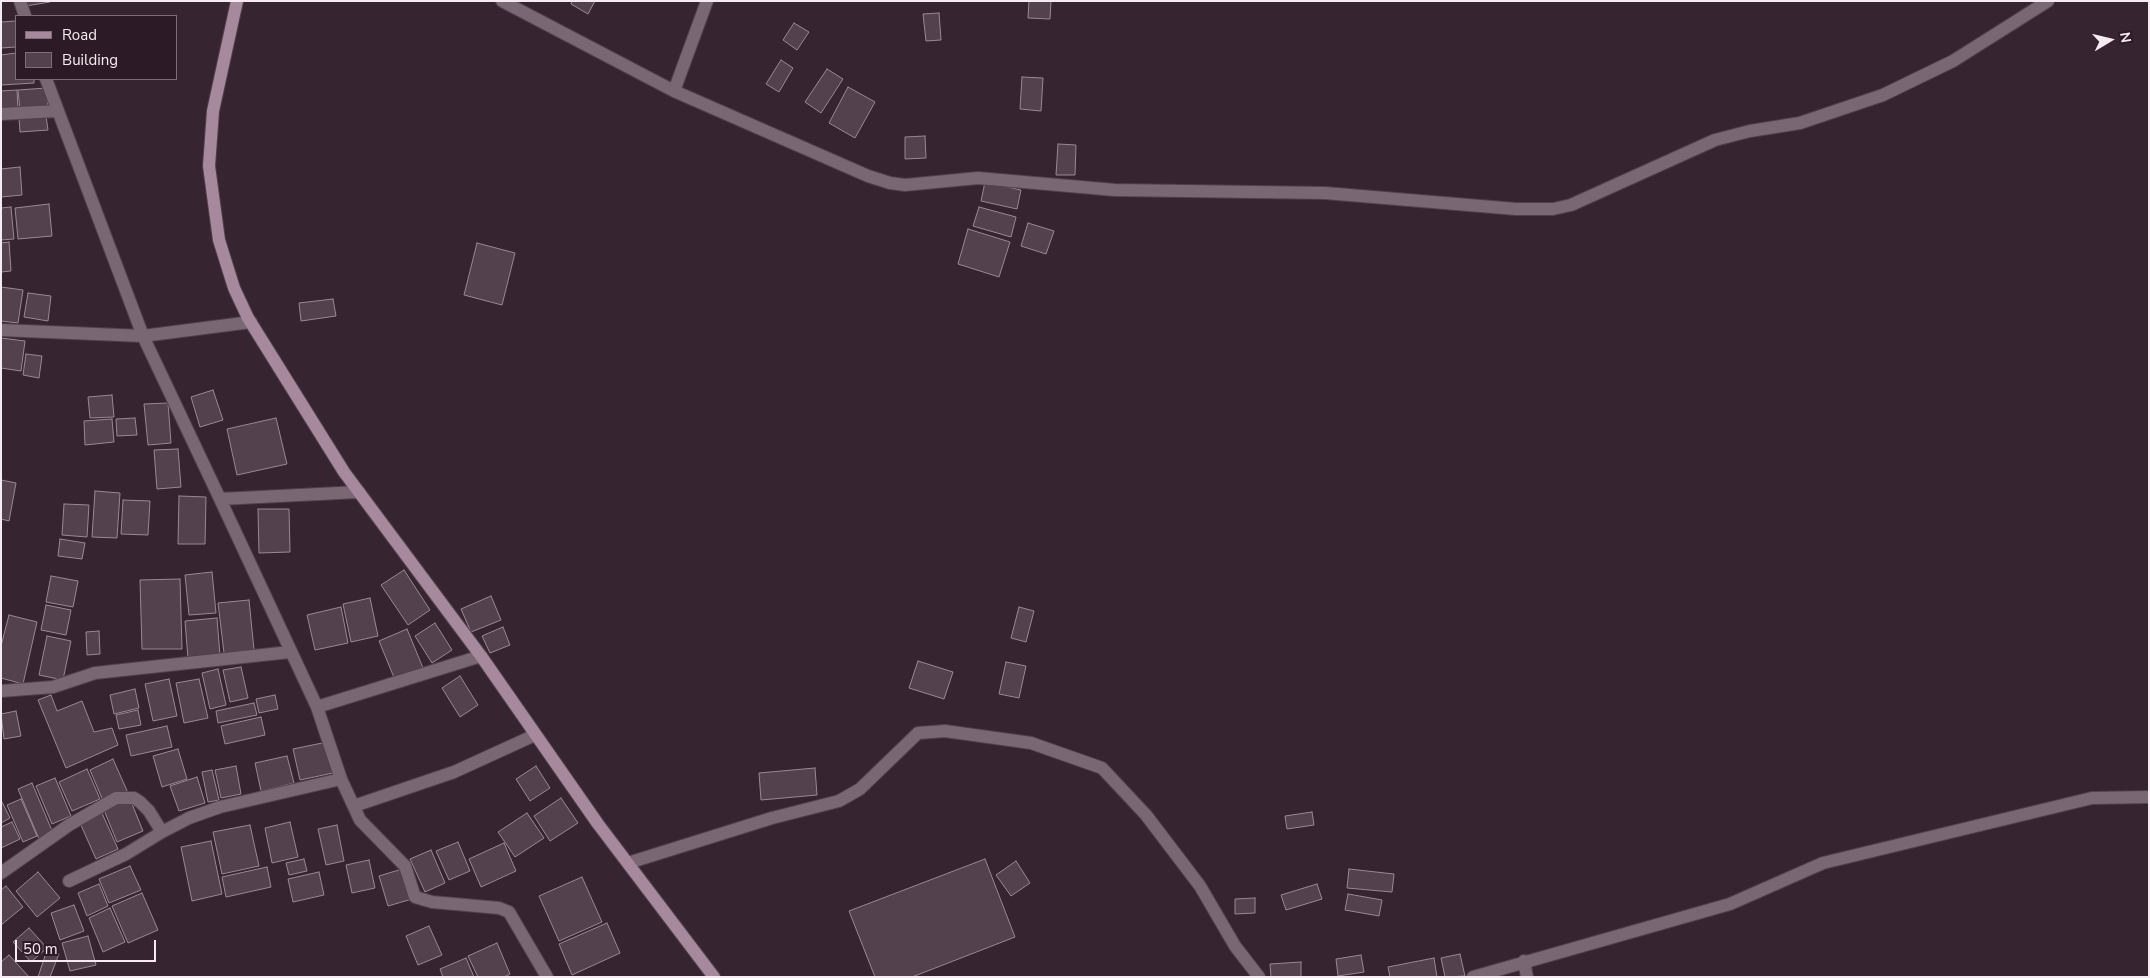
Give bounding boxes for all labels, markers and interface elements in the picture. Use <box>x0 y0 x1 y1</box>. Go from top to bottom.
legend <box>15 15 178 80</box>
north arrow <box>2085 15 2135 65</box>
text: Road <box>62 25 97 45</box>
text: N <box>2115 31 2136 44</box>
text: Building <box>62 50 118 70</box>
scale bar <box>18 930 159 962</box>
text: 50 m <box>23 939 58 959</box>

